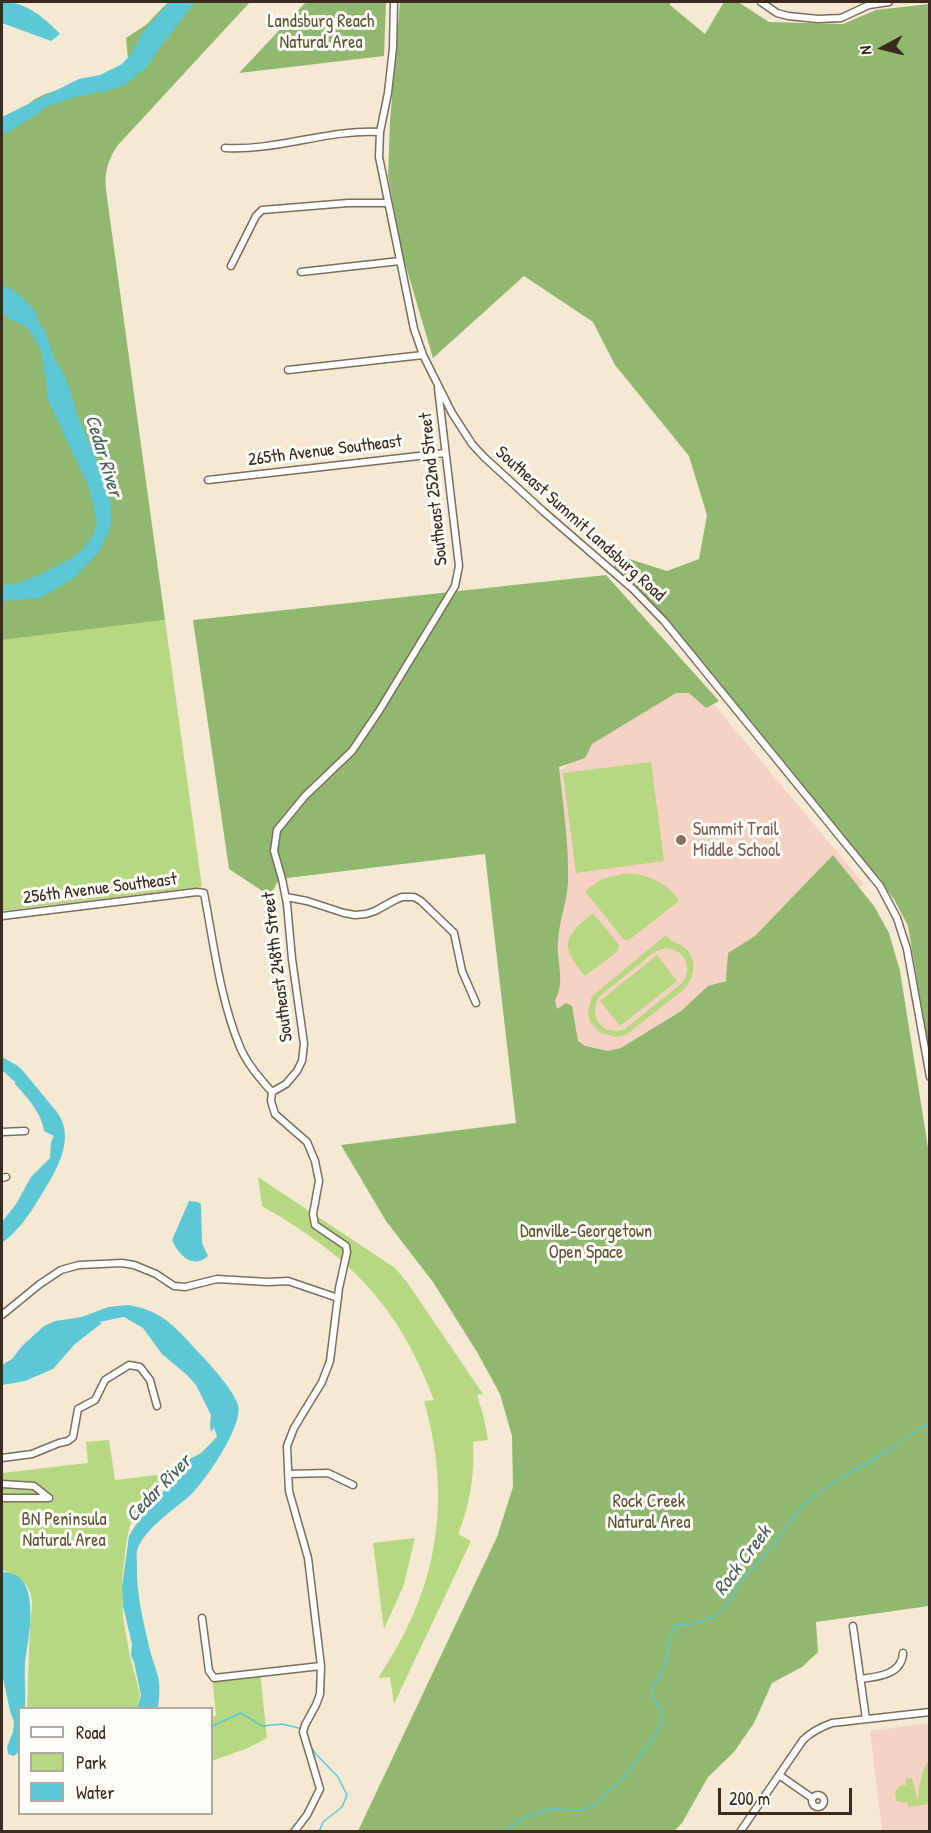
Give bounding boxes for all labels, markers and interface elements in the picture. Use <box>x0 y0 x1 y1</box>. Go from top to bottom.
park label: Landsburg Reach Natural Area <box>268 11 374 54</box>
north arrow <box>853 18 913 78</box>
text: N <box>854 45 877 56</box>
street label: Southeast 252nd Street <box>415 411 453 567</box>
water label: Cedar River <box>79 412 127 500</box>
street label: 265th Avenue Southeast <box>247 431 403 471</box>
street label: Southeast Summit Landsburg Road <box>491 442 669 606</box>
place label: Summit Trail Middle School <box>693 819 780 862</box>
marker: Summit Trail Middle School <box>674 833 688 847</box>
street label: 256th Avenue Southeast <box>22 869 178 909</box>
street label: Southeast 248th Street <box>258 891 298 1043</box>
park label: Danville-Georgetown Open Space <box>520 1221 652 1264</box>
water label: Cedar River <box>121 1450 197 1528</box>
park label: Rock Creek Natural Area <box>608 1491 690 1534</box>
park label: BN Peninsula Natural Area <box>22 1509 106 1552</box>
water label: Rock Creek <box>709 1522 777 1600</box>
legend <box>18 1707 213 1815</box>
text: Road <box>76 1720 106 1745</box>
text: Park <box>76 1750 106 1775</box>
scale bar <box>721 1776 854 1814</box>
text: Water <box>76 1780 114 1805</box>
text: 200 m <box>729 1786 770 1811</box>

